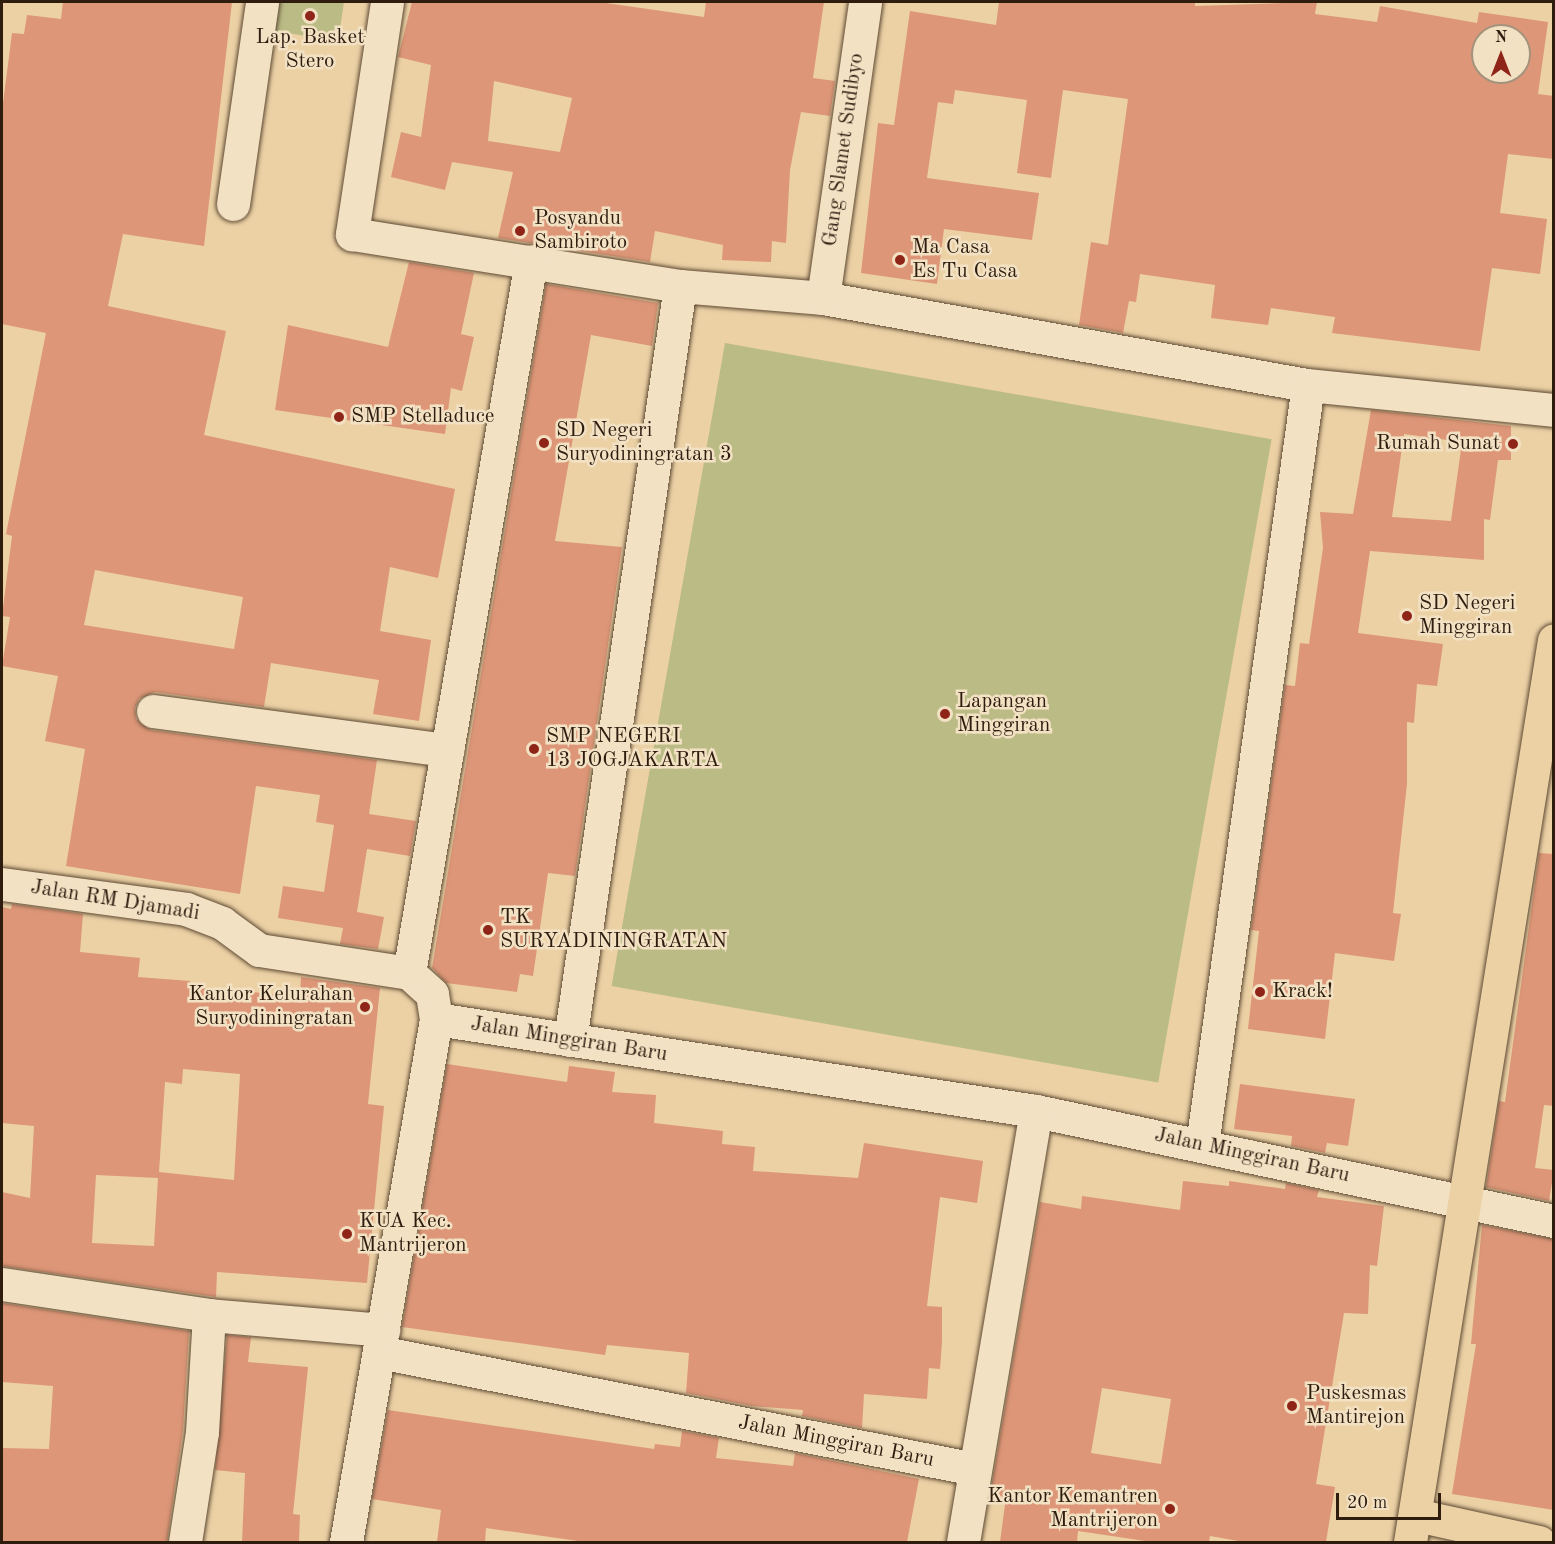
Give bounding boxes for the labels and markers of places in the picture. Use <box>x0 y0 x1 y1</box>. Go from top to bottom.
marker: Lap. Basket Stero <box>303 9 317 23</box>
place label: Lap. Basket Stero <box>256 25 364 75</box>
place label: Posyandu Sambiroto <box>534 206 627 256</box>
marker: Posyandu Sambiroto <box>511 222 529 240</box>
place label: Ma Casa Es Tu Casa <box>912 235 1018 285</box>
marker: Ma Casa Es Tu Casa <box>893 253 907 267</box>
place label: SMP Stelladuce <box>351 404 495 430</box>
marker: SMP Stelladuce <box>332 410 346 424</box>
place label: SD Negeri Suryodiningratan 3 <box>556 418 732 468</box>
place label: Rumah Sunat <box>1376 431 1500 457</box>
marker: Rumah Sunat <box>1504 435 1522 453</box>
marker: SD Negeri Suryodiningratan 3 <box>537 436 551 450</box>
place label: SD Negeri Minggiran <box>1419 591 1515 641</box>
marker: SD Negeri Minggiran <box>1400 609 1414 623</box>
place label: Lapangan Minggiran <box>957 689 1050 739</box>
marker: Lapangan Minggiran <box>938 707 952 721</box>
place label: SMP NEGERI 13 JOGJAKARTA <box>546 724 720 774</box>
marker: SMP NEGERI 13 JOGJAKARTA <box>527 742 541 756</box>
place label: TK SURYADININGRATAN <box>500 905 727 955</box>
marker: TK SURYADININGRATAN <box>481 923 495 937</box>
place label: Krack! <box>1272 979 1333 1005</box>
place label: Kantor Kelurahan Suryodiningratan <box>189 982 353 1032</box>
marker: Krack! <box>1253 985 1267 999</box>
marker: Kantor Kelurahan Suryodiningratan <box>358 1000 372 1014</box>
place label: KUA Kec. Mantrijeron <box>359 1209 467 1259</box>
marker: KUA Kec. Mantrijeron <box>340 1227 354 1241</box>
place label: Puskesmas Mantirejon <box>1306 1381 1406 1431</box>
marker: Puskesmas Mantirejon <box>1283 1397 1301 1415</box>
place label: Kantor Kemantren Mantrijeron <box>987 1484 1158 1534</box>
marker: Kantor Kemantren Mantrijeron <box>1163 1502 1177 1516</box>

